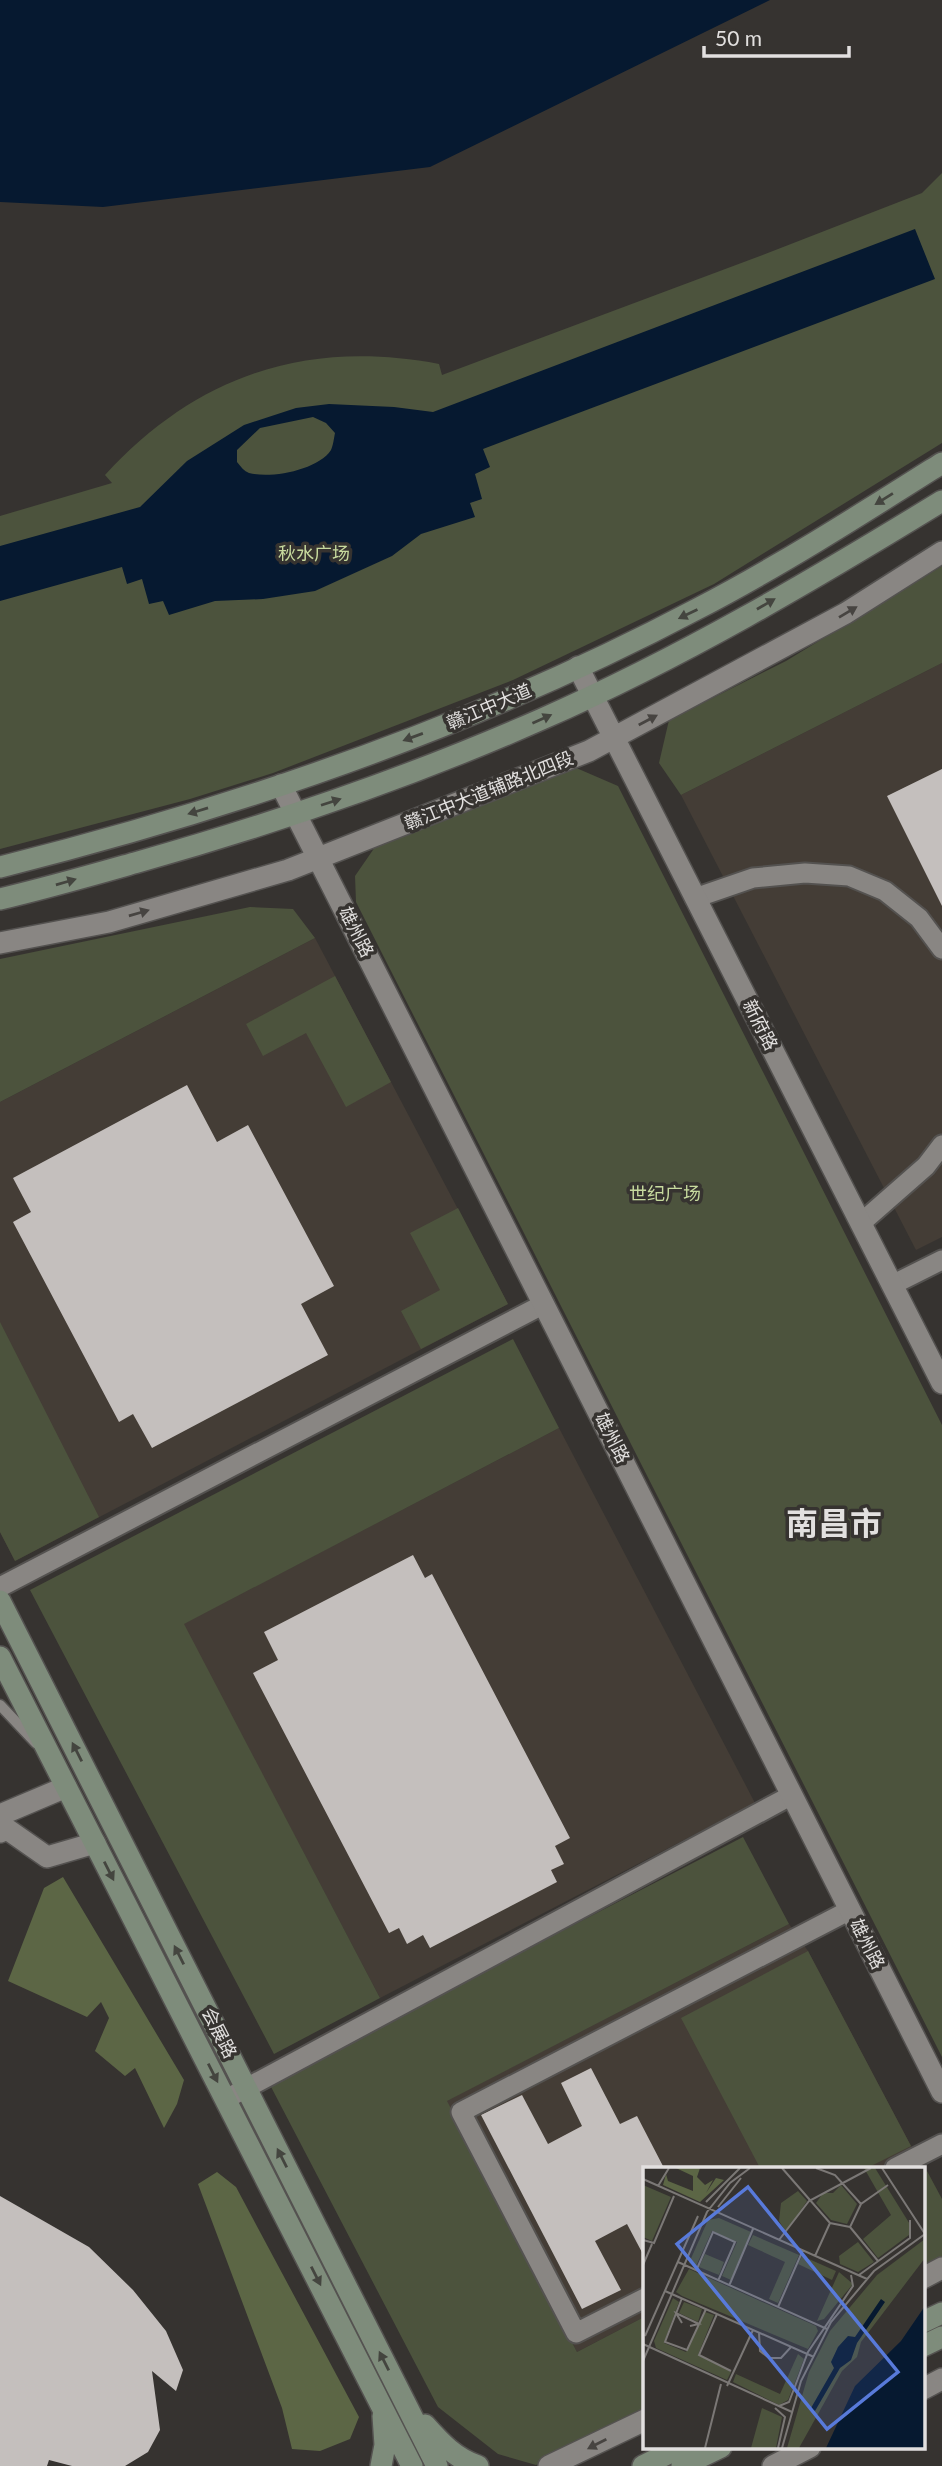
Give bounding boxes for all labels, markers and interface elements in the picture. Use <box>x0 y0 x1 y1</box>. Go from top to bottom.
scale bar <box>704 14 849 58</box>
text: 50 m <box>715 25 762 50</box>
one-way arrow <box>875 493 894 506</box>
park label: 秋水广场 <box>278 542 350 564</box>
one-way arrow <box>757 598 776 610</box>
one-way arrow <box>838 606 858 618</box>
one-way arrow <box>678 608 698 620</box>
street label: 赣江中大道 <box>443 678 534 734</box>
one-way arrow <box>532 713 553 724</box>
one-way arrow <box>638 714 658 725</box>
one-way arrow <box>403 732 424 743</box>
street label: 赣江中大道辅路北四段 <box>401 746 576 834</box>
one-way arrow <box>320 796 341 807</box>
one-way arrow <box>187 806 208 816</box>
one-way arrow <box>55 876 77 887</box>
street label: 雄州路 <box>335 902 379 961</box>
one-way arrow <box>128 908 149 918</box>
street label: 新府路 <box>739 995 783 1054</box>
park label: 世纪广场 <box>629 1182 701 1204</box>
street label: 雄州路 <box>591 1408 635 1467</box>
district label: 南昌市 <box>786 1503 882 1542</box>
one-way arrow <box>71 1742 82 1762</box>
one-way arrow <box>103 1861 115 1881</box>
street label: 雄州路 <box>846 1914 890 1973</box>
one-way arrow <box>174 1945 185 1965</box>
street label: 会展路 <box>198 2003 242 2062</box>
one-way arrow <box>207 2063 218 2083</box>
one-way arrow <box>276 2148 287 2168</box>
inset map <box>643 2167 925 2448</box>
one-way arrow <box>310 2266 321 2286</box>
one-way arrow <box>379 2351 390 2371</box>
one-way arrow <box>587 2438 607 2449</box>

